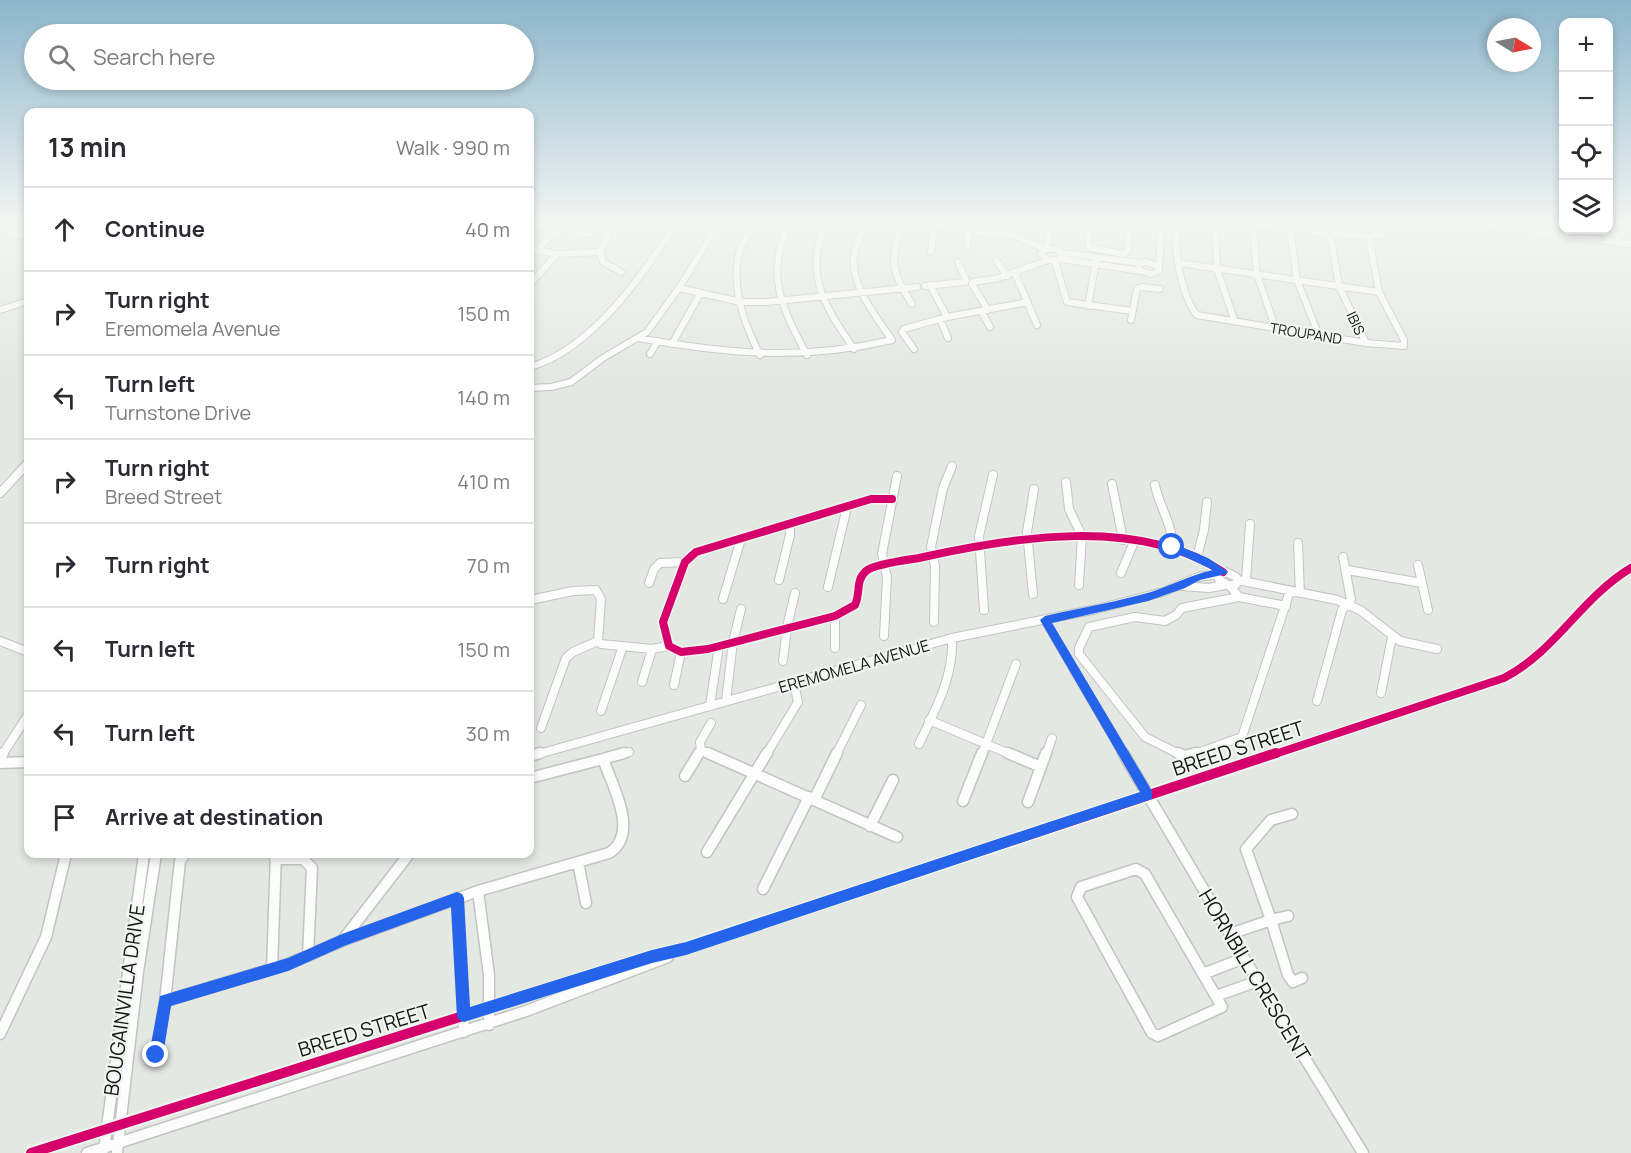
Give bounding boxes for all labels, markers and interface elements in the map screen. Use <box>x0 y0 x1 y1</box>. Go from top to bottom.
north arrow <box>1487 18 1541 72</box>
map controls <box>1559 18 1613 234</box>
button: + <box>1559 18 1613 72</box>
search box <box>24 24 534 90</box>
icon: search <box>45 41 78 74</box>
text: Search here <box>93 42 215 72</box>
button: − <box>1559 72 1613 126</box>
button: locate <box>1559 126 1613 180</box>
text: 13 min <box>48 129 127 165</box>
text: Walk · 990 m <box>396 134 510 161</box>
button: layers <box>1559 180 1613 234</box>
icon: ahead <box>48 213 81 246</box>
text: Continue <box>105 214 205 244</box>
text: 40 m <box>465 216 510 243</box>
text: Turn right <box>105 285 210 315</box>
icon: right <box>48 297 81 330</box>
text: 150 m <box>457 300 510 327</box>
street label: IBIS <box>1342 308 1370 338</box>
text: Eremomela Avenue <box>105 315 280 342</box>
street label: TROUPAND <box>1269 318 1343 348</box>
text: Turn left <box>105 369 195 399</box>
icon: left <box>48 381 81 414</box>
text: 140 m <box>457 384 510 411</box>
text: Turnstone Drive <box>105 399 251 426</box>
text: Turn right <box>105 453 210 483</box>
icon: right <box>48 465 81 498</box>
text: 410 m <box>457 468 510 495</box>
text: Breed Street <box>105 483 222 510</box>
route start <box>1158 533 1184 559</box>
icon: right <box>48 549 81 582</box>
text: Turn right <box>105 550 210 580</box>
text: 70 m <box>467 552 510 579</box>
icon: left <box>48 633 81 666</box>
text: Turn left <box>105 634 195 664</box>
street label: EREMOMELA AVENUE <box>776 634 932 698</box>
text: 150 m <box>457 636 510 663</box>
street label: BREED STREET <box>1169 714 1307 782</box>
icon: left <box>48 717 81 750</box>
text: Turn left <box>105 718 195 748</box>
text: 30 m <box>466 720 510 747</box>
icon: arrive <box>48 801 81 834</box>
text: Arrive at destination <box>105 802 323 832</box>
street label: HORNBILL CRESCENT <box>1193 884 1317 1066</box>
street label: BOUGAINVILLA DRIVE <box>97 902 151 1098</box>
street label: BREED STREET <box>295 997 433 1063</box>
route end <box>142 1041 168 1067</box>

